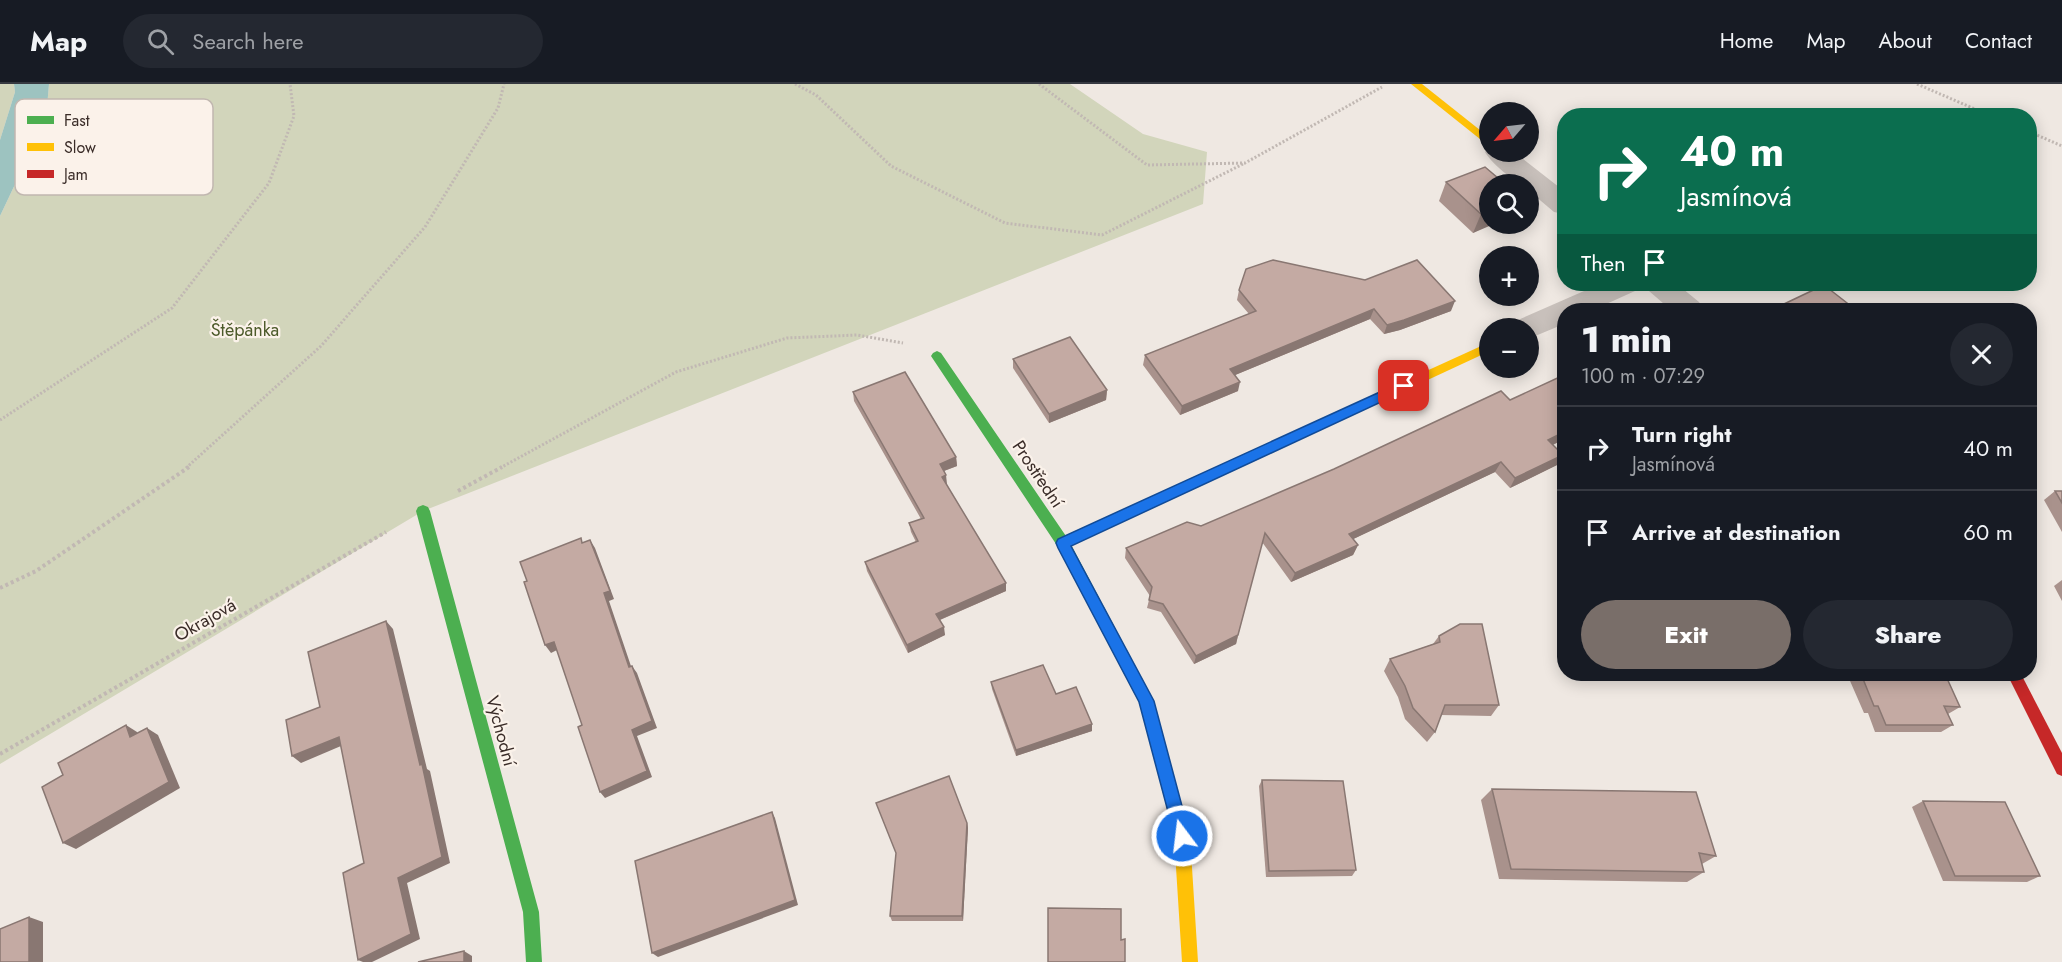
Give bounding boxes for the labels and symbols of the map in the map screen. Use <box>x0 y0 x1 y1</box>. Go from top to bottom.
legend <box>15 99 213 195</box>
north arrow <box>1479 102 1539 162</box>
text: Fast <box>64 109 90 132</box>
text: Slow <box>64 136 96 159</box>
text: Jam <box>62 163 88 186</box>
park label: Štěpánka <box>211 317 279 343</box>
pin <box>1378 360 1429 411</box>
street label: Prostřední <box>1006 435 1071 514</box>
street label: Okrajová <box>169 592 241 648</box>
street label: Východní <box>479 693 523 770</box>
position arrow <box>1150 804 1214 868</box>

